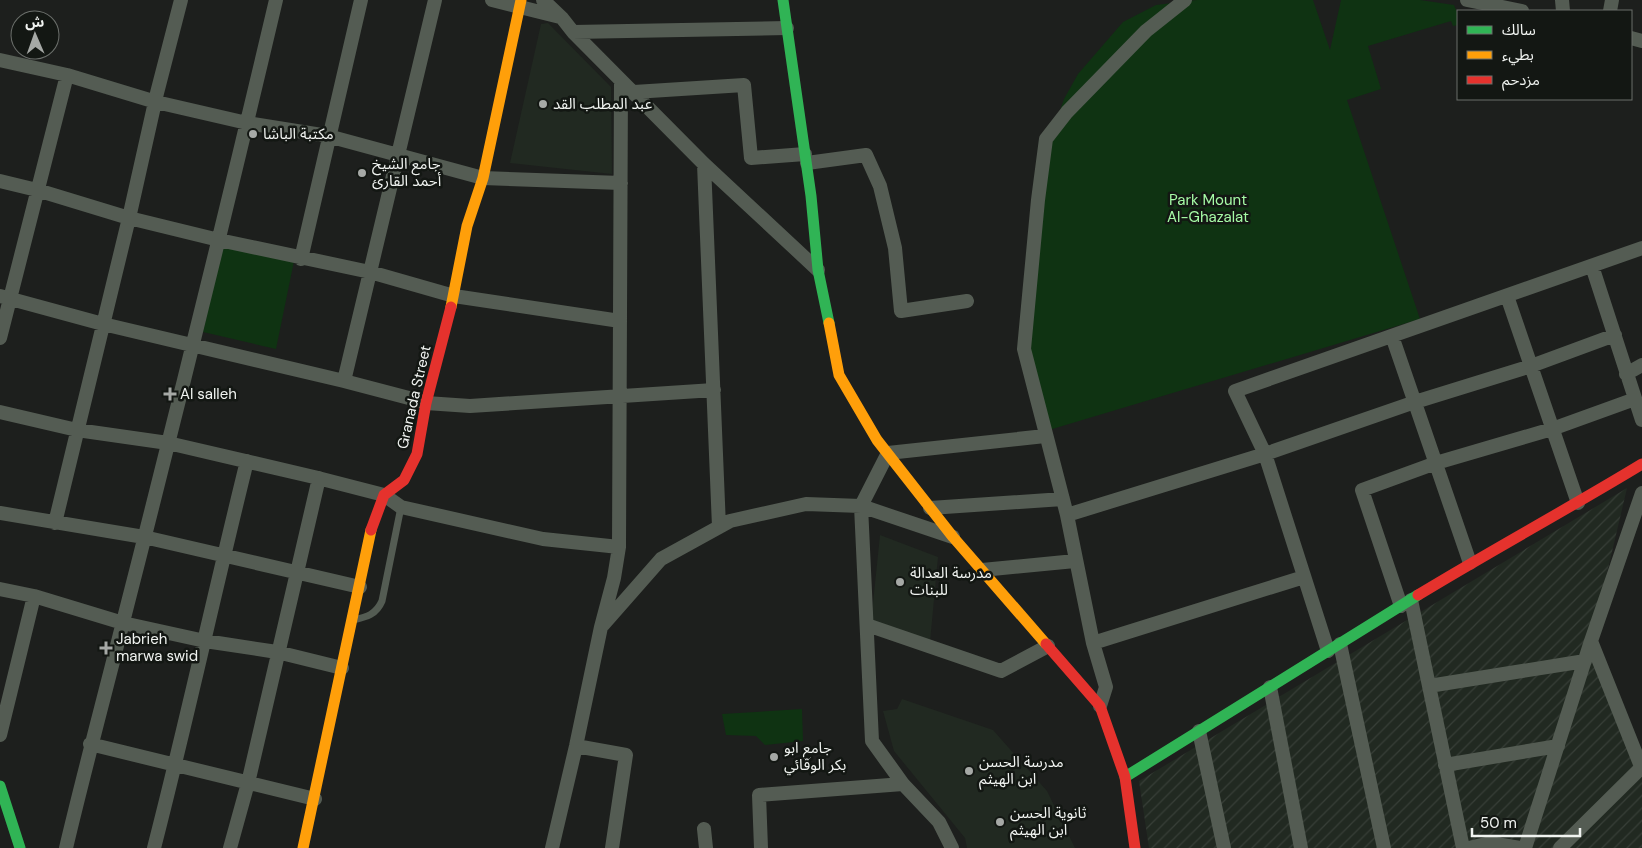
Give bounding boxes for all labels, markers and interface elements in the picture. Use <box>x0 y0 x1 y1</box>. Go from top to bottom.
north arrow <box>10 10 60 60</box>
legend <box>1457 10 1632 100</box>
text: ش <box>25 13 44 31</box>
text: سالك <box>1502 20 1536 40</box>
text: بطيء <box>1502 45 1534 66</box>
text: مزدحم <box>1502 70 1540 91</box>
place label: عبد المطلب القد <box>553 94 653 114</box>
marker: عبد المطلب القد <box>537 98 549 110</box>
place label: مكتبة الباشا <box>263 124 334 144</box>
marker: مكتبة الباشا <box>247 128 259 140</box>
place label: جامع الشيخ أحمد القارئ <box>372 154 441 191</box>
marker: جامع الشيخ أحمد القارئ <box>356 167 368 179</box>
park label: Park Mount Al-Ghazalat <box>1167 190 1249 227</box>
street label: Granada Street <box>392 343 436 451</box>
place label: Al salleh <box>180 384 237 404</box>
marker: Al salleh <box>164 388 176 400</box>
place label: مدرسة العدالة للبنات <box>910 563 992 600</box>
marker: مدرسة العدالة للبنات <box>894 576 906 588</box>
place label: Jabrieh marwa swid <box>116 629 198 666</box>
marker: Jabrieh marwa swid <box>100 642 112 654</box>
place label: جامع ابو بكر الوقائي <box>784 738 846 776</box>
marker: جامع ابو بكر الوقائي <box>768 751 780 763</box>
place label: مدرسة الحسن ابن الهيثم <box>979 752 1064 790</box>
marker: مدرسة الحسن ابن الهيثم <box>963 765 975 777</box>
place label: ثانوية الحسن ابن الهيثم <box>1010 803 1086 841</box>
scale bar <box>1472 806 1580 838</box>
text: 50 m <box>1480 813 1517 833</box>
marker: ثانوية الحسن ابن الهيثم <box>994 816 1006 828</box>

